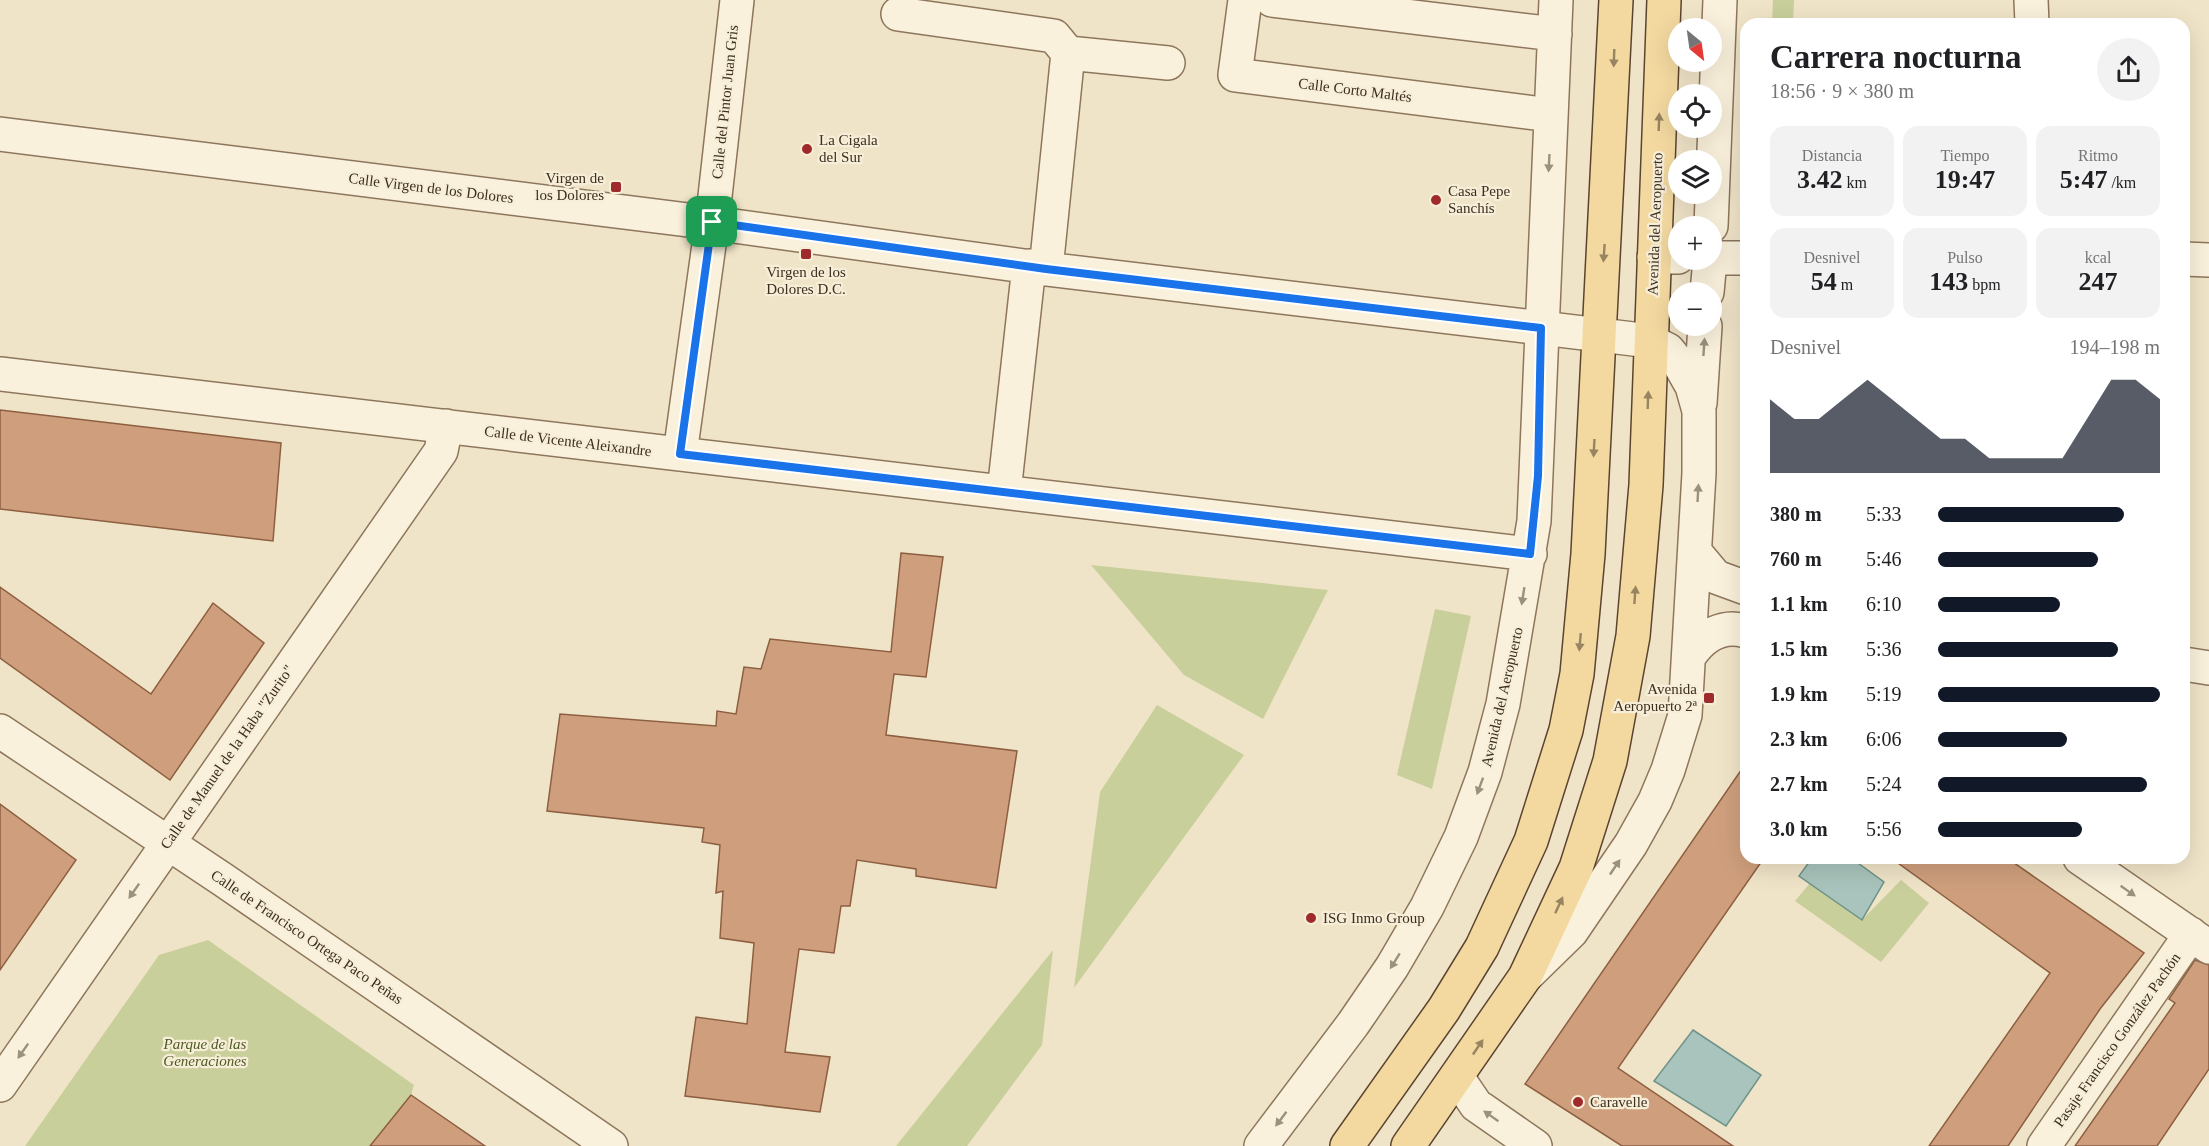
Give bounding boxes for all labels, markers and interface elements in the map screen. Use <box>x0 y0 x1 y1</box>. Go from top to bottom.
north arrow <box>1668 18 1722 72</box>
map controls <box>1668 18 1722 336</box>
street label: Calle del Pintor Juan Gris <box>709 24 741 180</box>
button: share <box>2097 38 2160 101</box>
text: Carrera nocturna <box>1770 39 2021 75</box>
one-way arrow <box>1609 49 1618 68</box>
street label: Calle Corto Maltés <box>1297 75 1413 105</box>
text: 18:56 · 9 × 380 m <box>1770 80 1914 102</box>
button: locate <box>1668 84 1722 138</box>
one-way arrow <box>1655 112 1664 131</box>
place label: La Cigala del Sur <box>819 132 878 165</box>
marker: La Cigala del Sur <box>800 142 814 156</box>
text: Distancia <box>1802 147 1862 164</box>
text: Tiempo <box>1940 147 1990 164</box>
text: Ritmo <box>2078 147 2118 164</box>
button: layers <box>1668 150 1722 204</box>
street label: Avenida del Aeropuerto <box>1645 152 1665 296</box>
one-way arrow <box>1544 154 1553 173</box>
text: 3.42 <box>1797 165 1843 194</box>
text: 19:47 <box>1935 165 1995 194</box>
text: 5:47 <box>2060 165 2107 194</box>
street label: Calle Virgen de los Dolores <box>348 170 515 206</box>
place label: Virgen de los Dolores <box>535 170 604 203</box>
text: km <box>1843 174 1867 191</box>
text: /km <box>2107 174 2136 191</box>
marker: Virgen de los Dolores <box>609 180 623 194</box>
place label: Casa Pepe Sanchís <box>1448 183 1510 216</box>
marker: Casa Pepe Sanchís <box>1429 193 1443 207</box>
pin <box>686 196 737 247</box>
icon: arrive <box>695 205 728 238</box>
button: + <box>1668 216 1722 270</box>
one-way arrow <box>1600 244 1609 263</box>
marker: Virgen de los Dolores D.C. <box>799 247 813 261</box>
text: Desnivel <box>1804 249 1860 266</box>
text: Pulso <box>1947 249 1983 266</box>
text: kcal <box>2085 249 2111 266</box>
place label: Virgen de los Dolores D.C. <box>766 264 846 297</box>
text: 54 <box>1811 267 1837 296</box>
text: 143 <box>1929 267 1968 296</box>
text: 247 <box>2079 267 2118 296</box>
text: m <box>1837 276 1853 293</box>
text: bpm <box>1968 276 2001 293</box>
button: − <box>1668 282 1722 336</box>
text: Desnivel <box>1770 336 1841 358</box>
text: 194–198 m <box>2069 336 2160 358</box>
one-way arrow <box>1699 338 1708 357</box>
one-way arrow <box>1644 391 1653 410</box>
street label: Calle de Vicente Aleixandre <box>483 423 653 459</box>
one-way arrow <box>1589 438 1598 457</box>
one-way arrow <box>1693 484 1702 503</box>
text: 380 m <box>1770 503 1822 525</box>
text: 5:33 <box>1866 503 1902 525</box>
text: 760 m <box>1770 548 1822 570</box>
text: 5:46 <box>1866 548 1902 570</box>
one-way arrow <box>1631 585 1640 604</box>
one-way arrow <box>1518 587 1527 606</box>
text: 1.1 km <box>1770 593 1828 615</box>
text: 6:10 <box>1866 593 1902 615</box>
street label: Avenida del Aeropuerto <box>1478 626 1526 768</box>
one-way arrow <box>1575 633 1585 652</box>
text: 1.5 km <box>1770 638 1828 660</box>
text: 5:36 <box>1866 638 1902 660</box>
street label: Calle de Manuel de la Haba "Zurito" <box>157 662 297 852</box>
place label: Avenida Aeropuerto 2ª <box>1613 681 1698 714</box>
text: 1.9 km <box>1770 683 1828 705</box>
text: 5:19 <box>1866 683 1902 705</box>
marker: Avenida Aeropuerto 2ª <box>1702 691 1716 705</box>
text: 2.3 km <box>1770 728 1828 750</box>
text: 6:06 <box>1866 728 1902 750</box>
text: 2.7 km <box>1770 773 1828 795</box>
text: 5:24 <box>1866 773 1902 795</box>
one-way arrow <box>1475 777 1484 795</box>
text: 3.0 km <box>1770 818 1828 840</box>
text: 5:56 <box>1866 818 1902 840</box>
one-way arrow <box>1609 859 1620 875</box>
street label: Calle de Francisco Ortega Paco Peñas <box>208 867 406 1007</box>
one-way arrow <box>128 882 140 898</box>
one-way arrow <box>2119 885 2135 897</box>
one-way arrow <box>1555 896 1564 913</box>
place label: ISG Inmo Group <box>1323 910 1425 926</box>
marker: ISG Inmo Group <box>1304 911 1318 925</box>
street label: Pasaje Francisco González Pachón <box>2051 950 2184 1130</box>
one-way arrow <box>1390 953 1401 969</box>
park label: Parque de las Generaciones <box>163 1036 247 1069</box>
one-way arrow <box>1472 1039 1484 1055</box>
one-way arrow <box>18 1043 29 1059</box>
place label: Caravelle <box>1590 1094 1648 1110</box>
marker: Caravelle <box>1571 1095 1585 1109</box>
one-way arrow <box>1484 1110 1500 1122</box>
one-way arrow <box>1276 1112 1288 1127</box>

